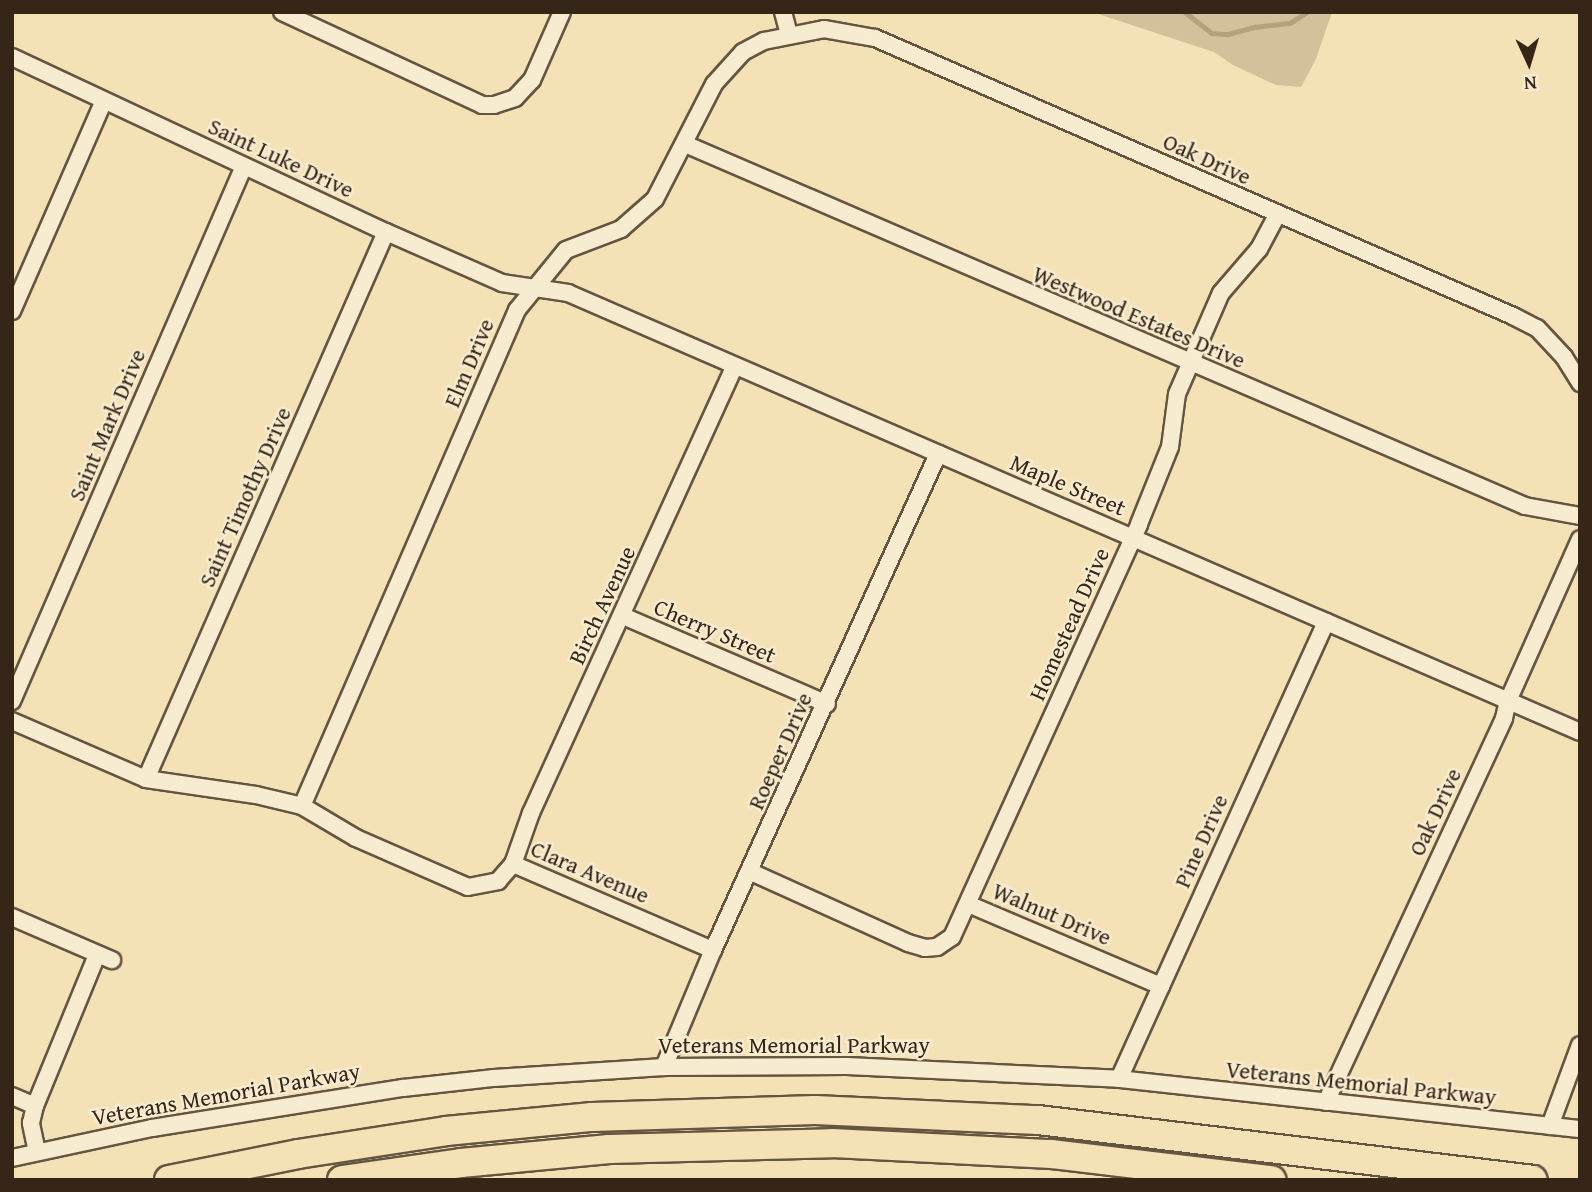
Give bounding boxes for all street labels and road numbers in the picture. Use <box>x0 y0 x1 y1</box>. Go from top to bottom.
street label: Saint Luke Drive <box>204 112 358 204</box>
street label: Oak Drive <box>1159 127 1255 191</box>
street label: Westwood Estates Drive <box>1029 260 1249 374</box>
street label: Elm Drive <box>438 315 500 411</box>
street label: Saint Mark Drive <box>63 345 151 505</box>
street label: Saint Timothy Drive <box>193 403 297 591</box>
street label: Maple Street <box>1006 448 1130 522</box>
street label: Birch Avenue <box>563 542 641 668</box>
street label: Homestead Drive <box>1023 543 1115 705</box>
street label: Cherry Street <box>650 593 780 669</box>
street label: Roeper Drive <box>742 688 818 814</box>
street label: Oak Drive <box>1403 764 1467 860</box>
street label: Pine Drive <box>1168 790 1234 892</box>
street label: Clara Avenue <box>527 835 653 909</box>
street label: Walnut Drive <box>989 877 1115 951</box>
street label: Veterans Memorial Parkway <box>658 1031 930 1059</box>
street label: Veterans Memorial Parkway <box>1224 1055 1498 1111</box>
street label: Veterans Memorial Parkway <box>90 1057 362 1131</box>

